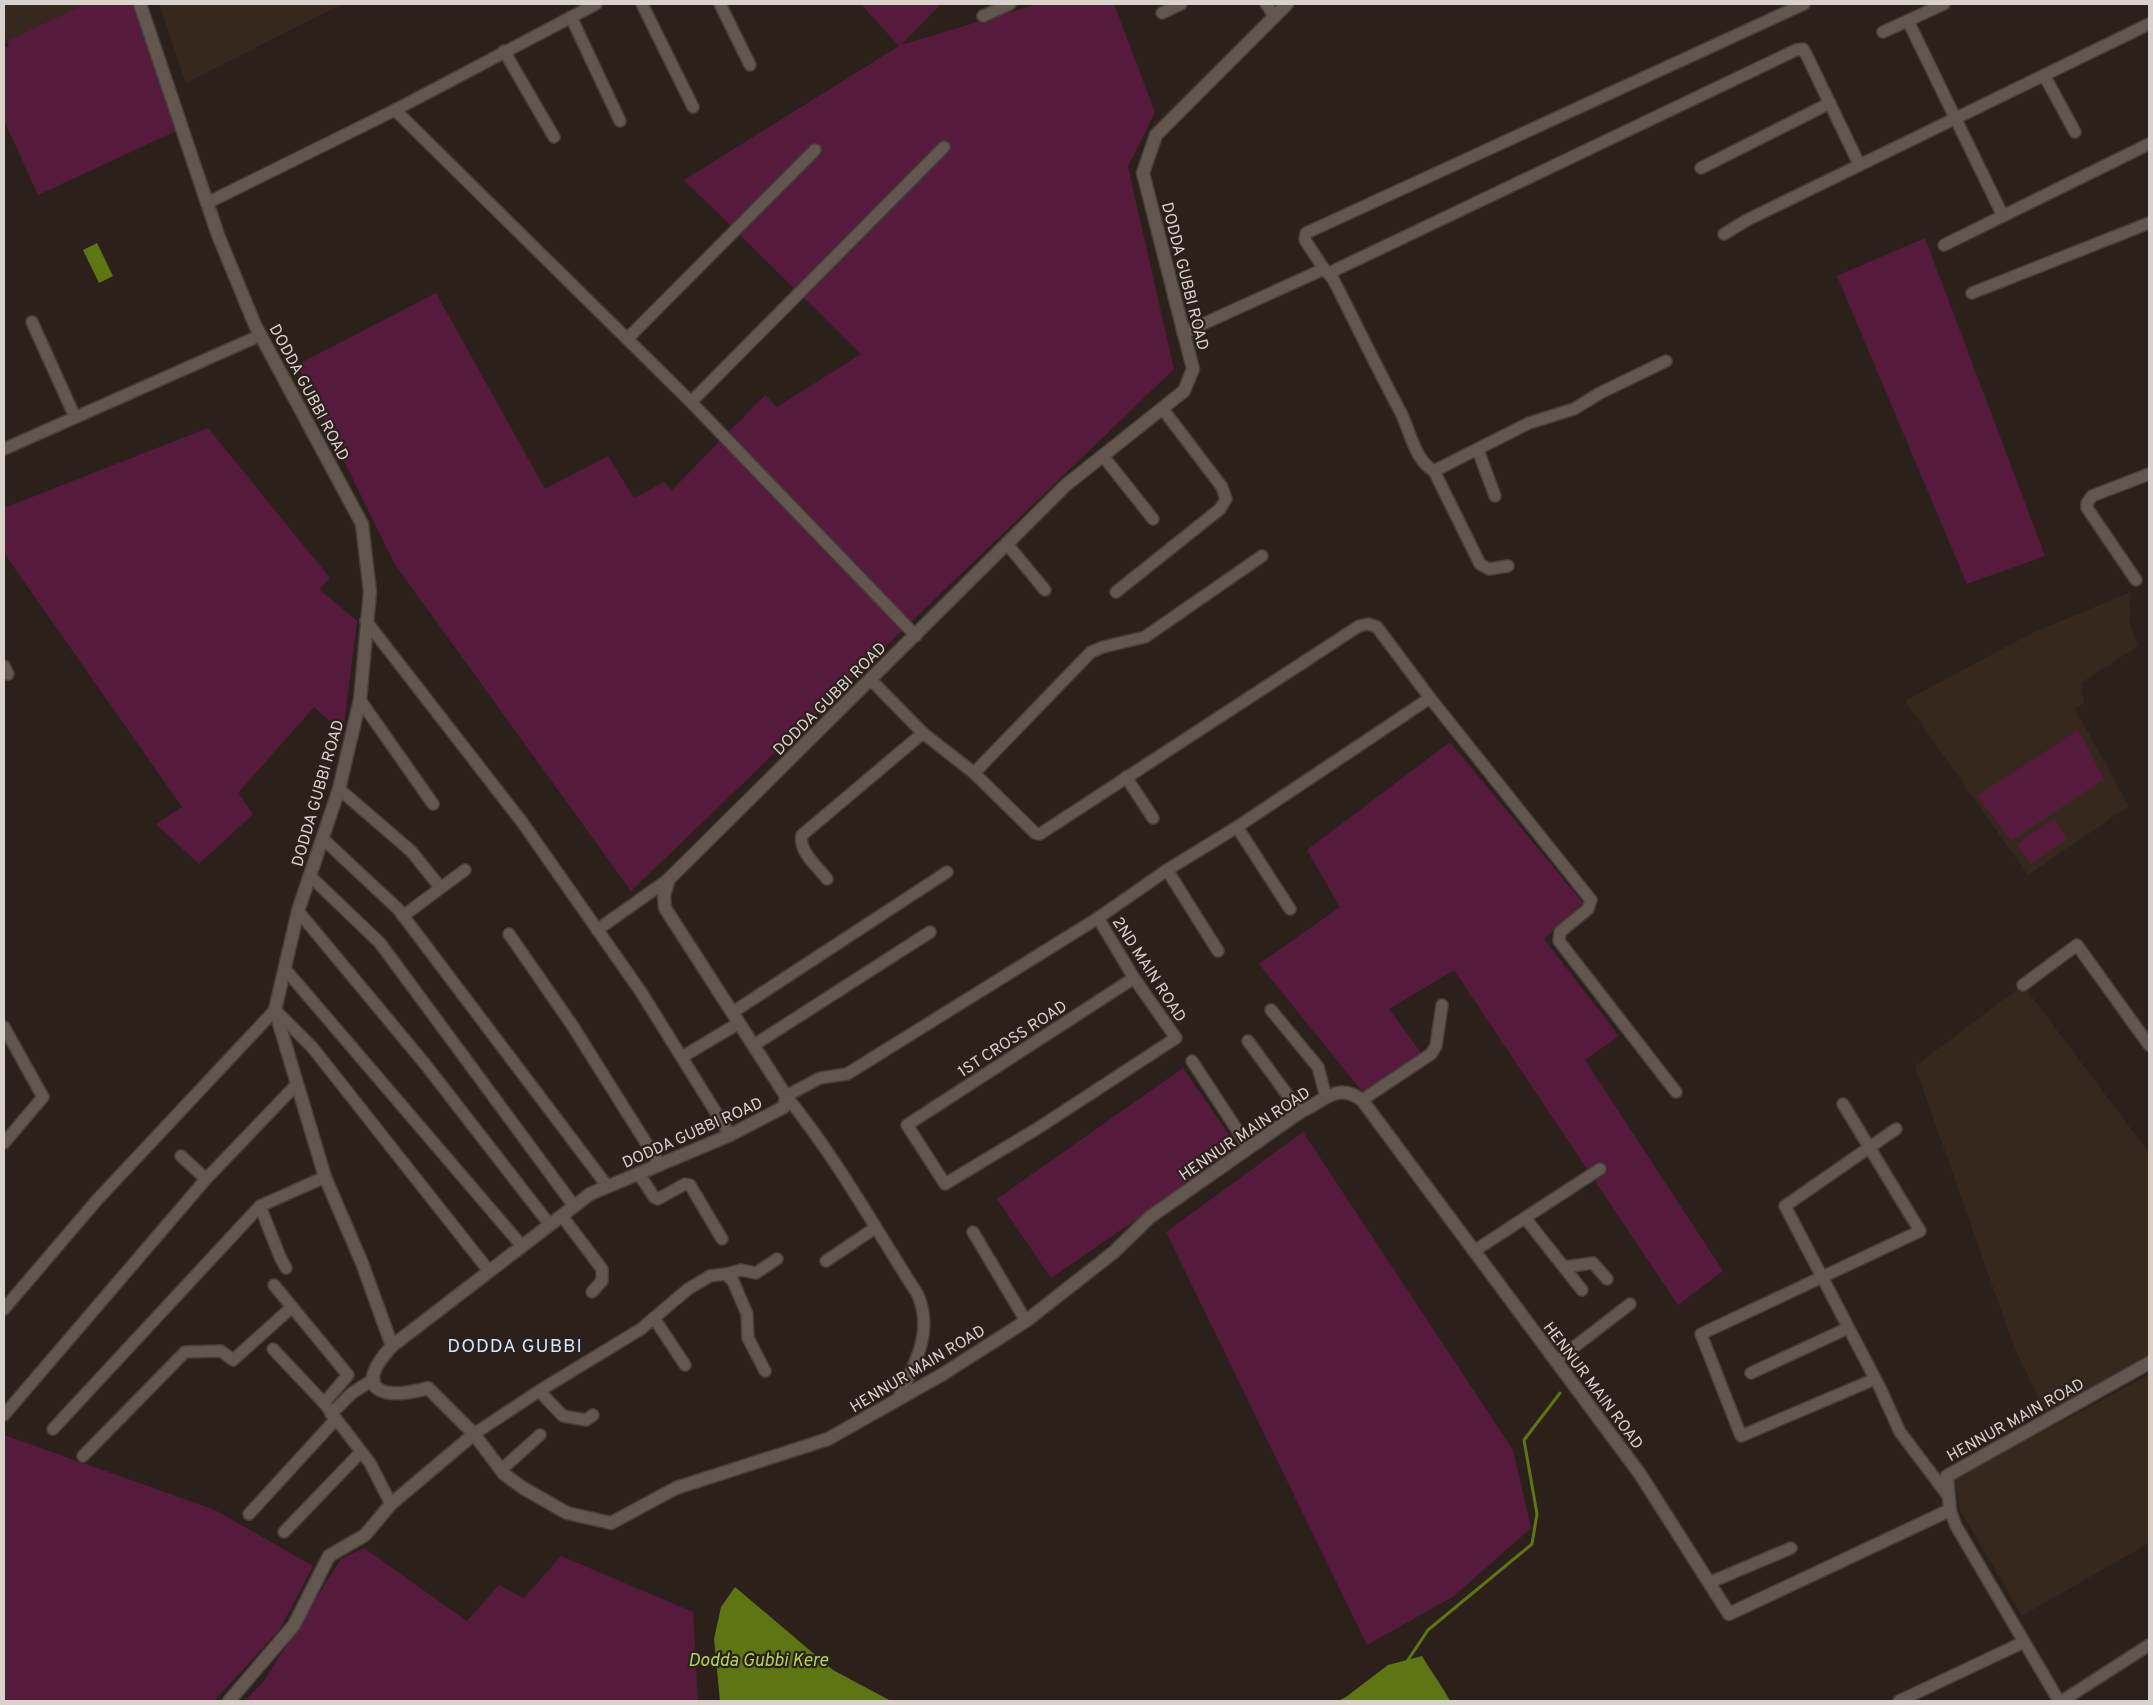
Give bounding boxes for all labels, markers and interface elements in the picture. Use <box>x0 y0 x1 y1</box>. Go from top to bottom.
street label: DODDA GUBBI ROAD <box>1156 200 1212 353</box>
street label: DODDA GUBBI ROAD <box>264 321 353 465</box>
street label: DODDA GUBBI ROAD <box>770 639 891 760</box>
street label: DODDA GUBBI ROAD <box>288 718 349 869</box>
street label: 2ND MAIN ROAD <box>1107 914 1190 1026</box>
street label: 1ST CROSS ROAD <box>955 997 1071 1082</box>
street label: HENNUR MAIN ROAD <box>1176 1083 1315 1186</box>
street label: DODDA GUBBI ROAD <box>619 1094 766 1174</box>
street label: HENNUR MAIN ROAD <box>1538 1319 1647 1454</box>
street label: HENNUR MAIN ROAD <box>847 1321 989 1418</box>
district label: DODDA GUBBI <box>447 1335 583 1359</box>
street label: HENNUR MAIN ROAD <box>1944 1375 2088 1467</box>
water label: Dodda Gubbi Kere <box>688 1650 829 1673</box>

